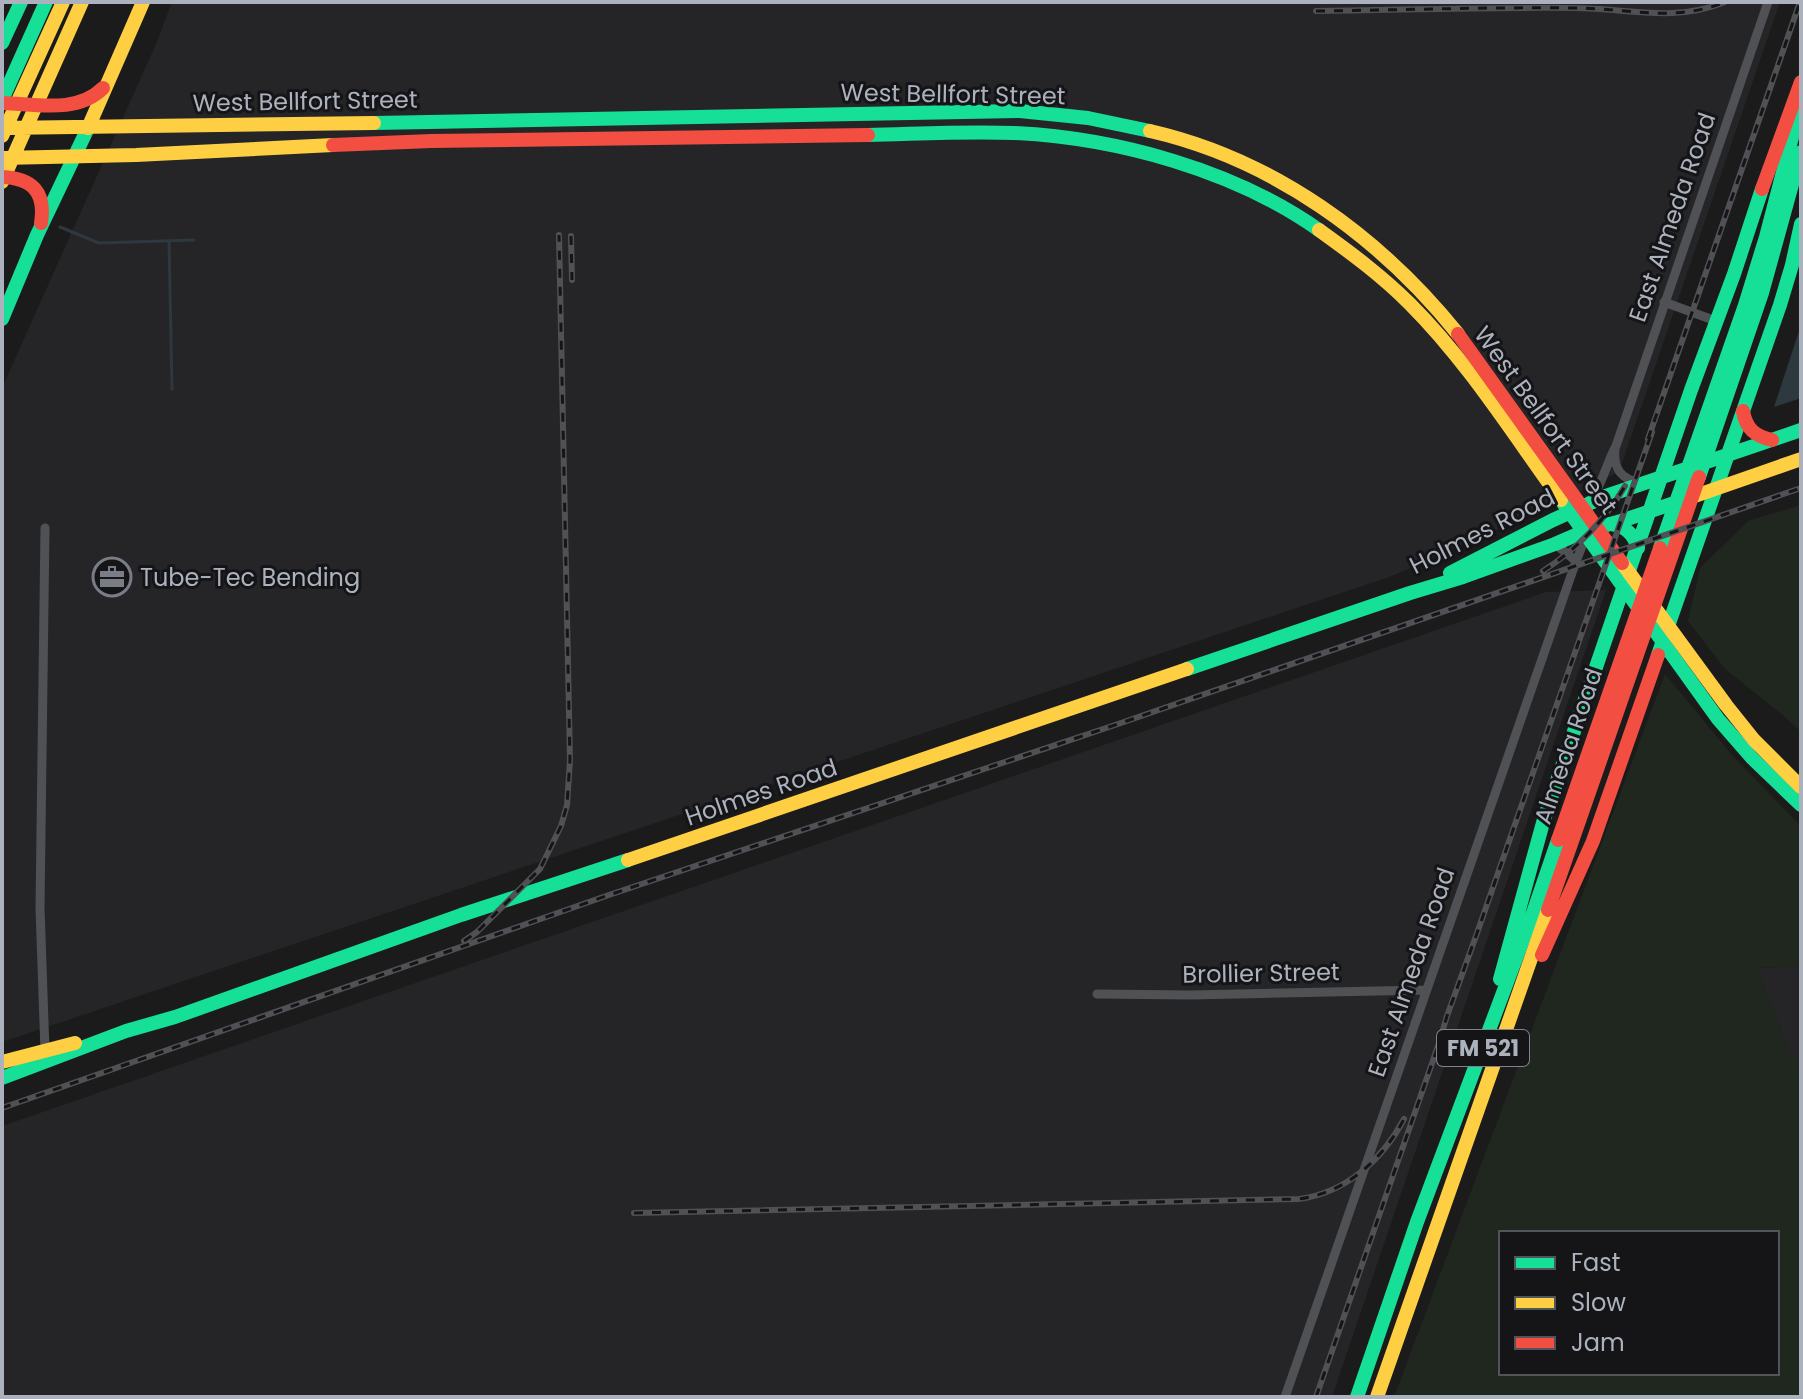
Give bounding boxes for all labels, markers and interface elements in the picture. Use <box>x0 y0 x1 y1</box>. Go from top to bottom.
street label: West Bellfort Street <box>840 76 1066 112</box>
street label: West Bellfort Street <box>192 83 418 119</box>
street label: East Almeda Road <box>1621 108 1723 326</box>
street label: West Bellfort Street <box>1467 319 1625 521</box>
street label: Holmes Road <box>1404 480 1560 582</box>
office icon: Tube-Tec Bending <box>91 556 133 598</box>
place label: Tube-Tec Bending <box>140 561 360 594</box>
street label: Almeda Road <box>1526 664 1610 828</box>
street label: Holmes Road <box>681 751 841 833</box>
street label: East Almeda Road <box>1360 863 1462 1081</box>
street label: Brollier Street <box>1182 955 1340 991</box>
road number: FM 521 <box>1437 1030 1529 1066</box>
legend <box>1499 1231 1779 1375</box>
text: Fast <box>1571 1246 1621 1279</box>
text: Slow <box>1571 1286 1626 1319</box>
text: Jam <box>1571 1326 1625 1359</box>

